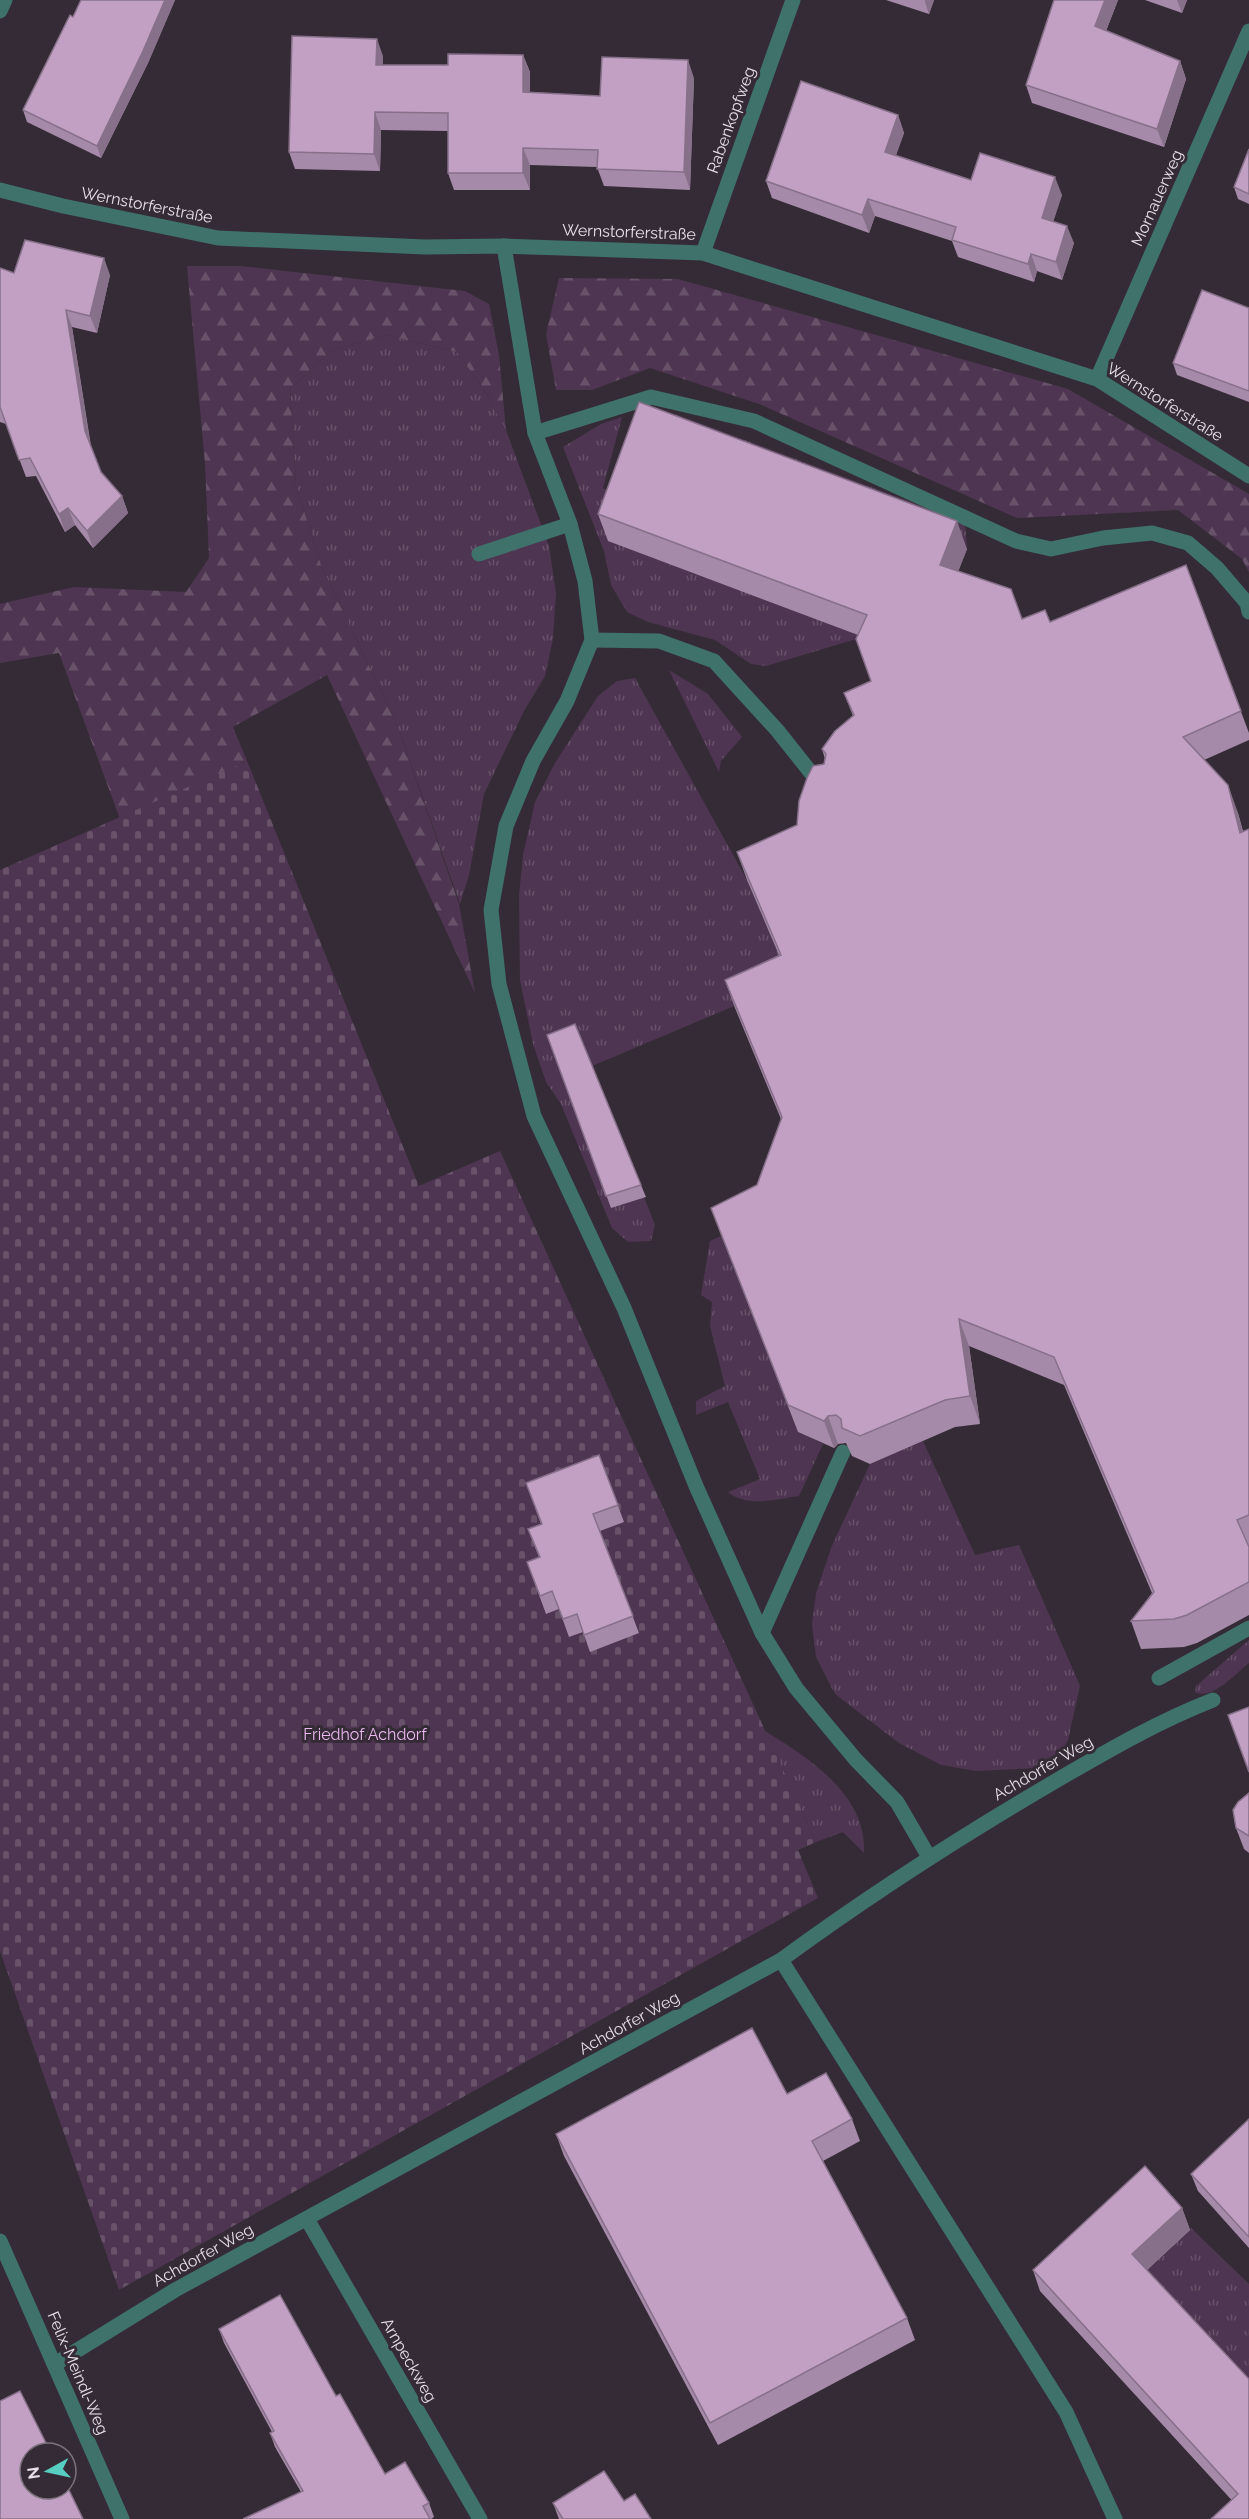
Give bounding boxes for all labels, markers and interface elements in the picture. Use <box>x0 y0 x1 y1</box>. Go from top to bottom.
street label: Rabenkopfweg <box>703 64 759 176</box>
street label: Mornauerweg <box>1127 147 1187 249</box>
street label: Wernstorferstraße <box>80 183 214 227</box>
street label: Wernstorferstraße <box>562 220 696 244</box>
street label: Wernstorferstraße <box>1103 359 1227 445</box>
park label: Friedhof Achdorf <box>303 1725 427 1744</box>
street label: Achdorfer Weg <box>990 1732 1096 1804</box>
street label: Achdorfer Weg <box>575 1988 683 2058</box>
street label: Achdorfer Weg <box>149 2220 257 2290</box>
street label: Felix-Meindl-Weg <box>43 2309 113 2437</box>
street label: Arnpeckweg <box>377 2314 441 2406</box>
north arrow <box>18 2441 78 2501</box>
text: N <box>23 2466 44 2480</box>

